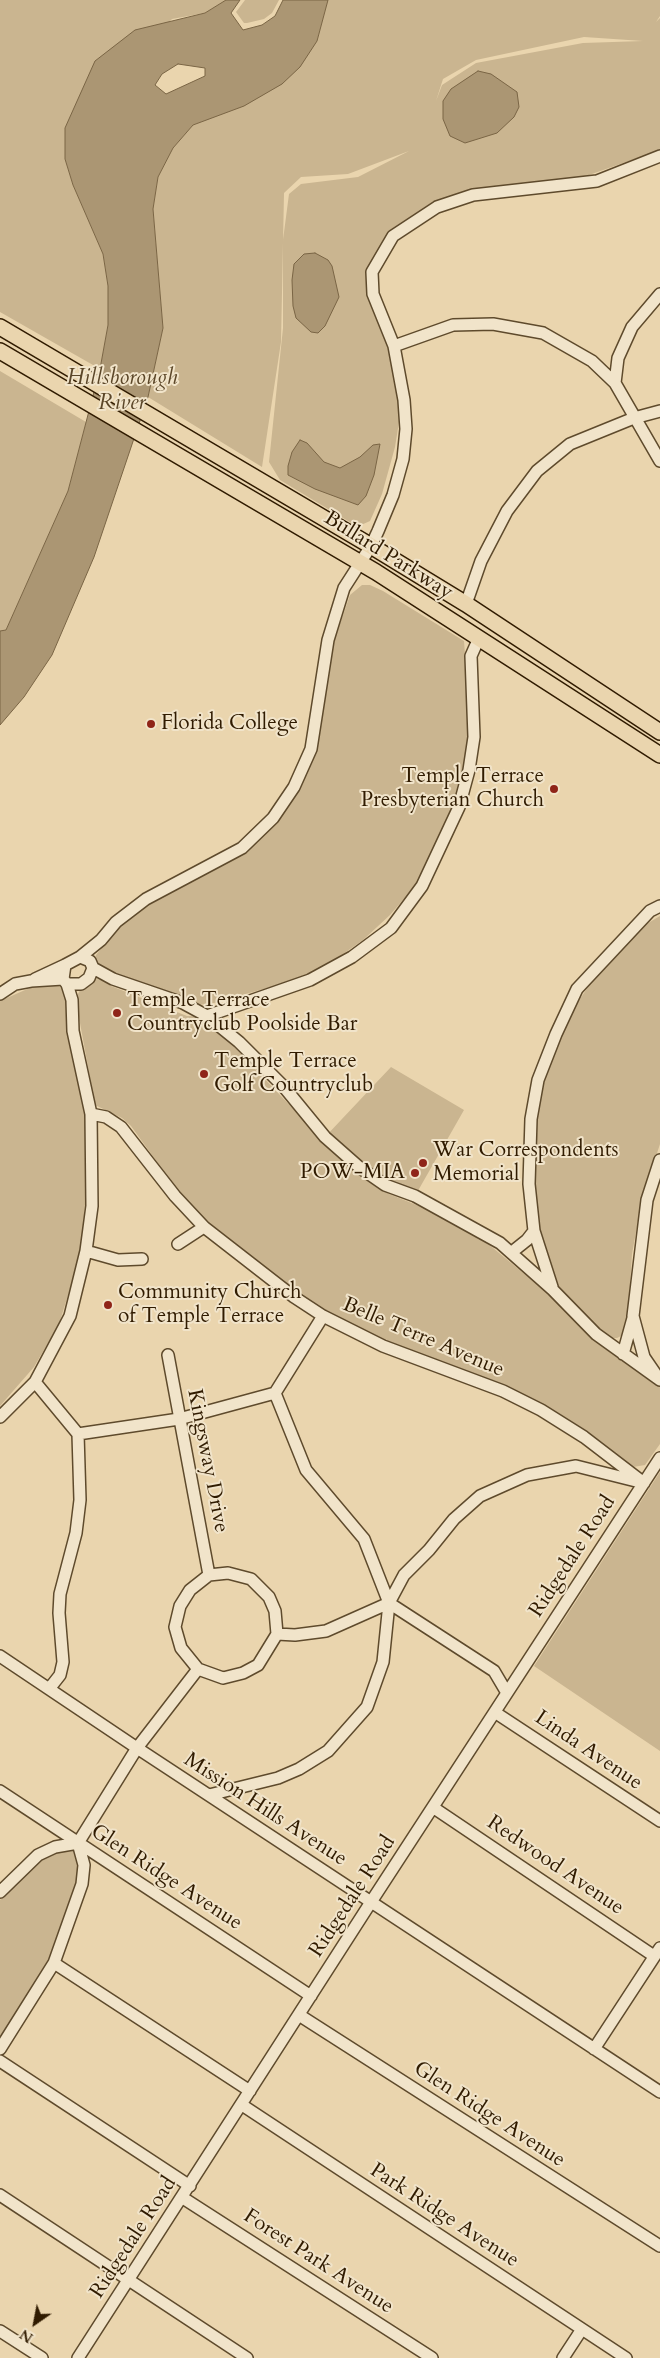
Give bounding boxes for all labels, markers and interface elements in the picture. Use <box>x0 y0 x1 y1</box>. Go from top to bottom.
water label: Hillsborough River <box>67 366 177 418</box>
street label: Bullard Parkway <box>319 506 457 606</box>
place label: Florida College <box>161 711 298 737</box>
marker: Florida College <box>145 718 157 730</box>
place label: Temple Terrace Presbyterian Church <box>361 764 544 814</box>
marker: Temple Terrace Presbyterian Church <box>548 783 560 795</box>
place label: Temple Terrace Countryclub Poolside Bar <box>127 988 357 1038</box>
marker: Temple Terrace Countryclub Poolside Bar <box>111 1007 123 1019</box>
place label: Temple Terrace Golf Countryclub <box>214 1049 373 1099</box>
marker: Temple Terrace Golf Countryclub <box>198 1068 210 1080</box>
place label: War Correspondents Memorial <box>433 1138 619 1188</box>
marker: War Correspondents Memorial <box>417 1157 429 1169</box>
place label: POW-MIA <box>300 1160 405 1186</box>
marker: POW-MIA <box>409 1167 421 1179</box>
place label: Community Church of Temple Terrace <box>118 1280 302 1330</box>
street label: Belle Terre Avenue <box>338 1293 508 1383</box>
marker: Community Church of Temple Terrace <box>102 1299 114 1311</box>
street label: Kingsway Drive <box>181 1387 233 1535</box>
street label: Ridgedale Road <box>524 1491 622 1623</box>
street label: Linda Avenue <box>529 1706 647 1796</box>
street label: Mission Hills Avenue <box>179 1748 351 1872</box>
street label: Redwood Avenue <box>482 1811 628 1921</box>
street label: Glen Ridge Avenue <box>85 1820 247 1936</box>
street label: Ridgedale Road <box>304 1831 402 1963</box>
street label: Glen Ridge Avenue <box>408 2057 570 2173</box>
street label: Park Ridge Avenue <box>365 2158 523 2274</box>
street label: Ridgedale Road <box>85 2172 183 2304</box>
street label: Forest Park Avenue <box>238 2204 398 2320</box>
north arrow <box>10 2298 60 2348</box>
text: N <box>16 2325 37 2347</box>

